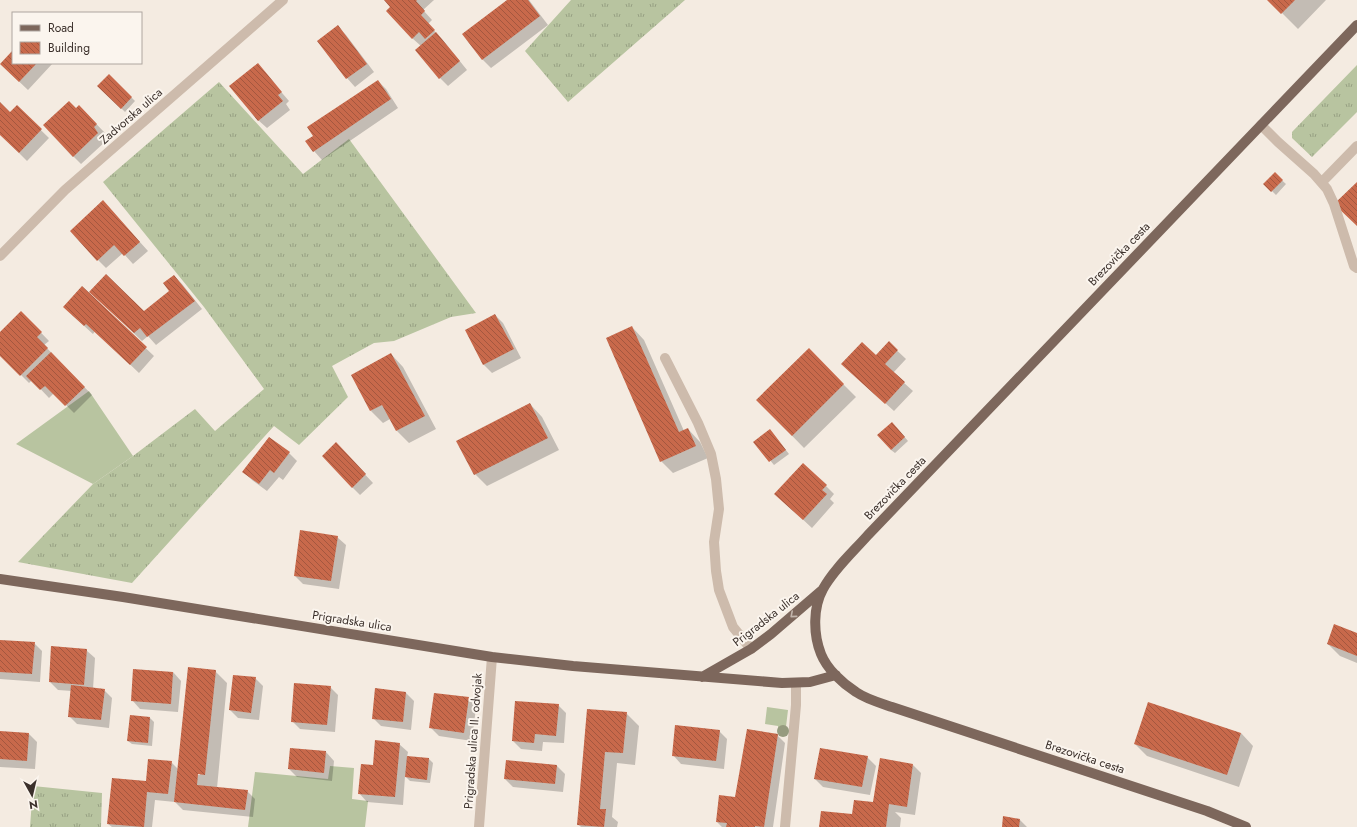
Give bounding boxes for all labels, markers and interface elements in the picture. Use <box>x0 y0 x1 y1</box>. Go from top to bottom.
legend <box>12 12 142 64</box>
text: Road <box>48 19 74 37</box>
text: Building <box>48 39 90 57</box>
street label: Zadvorska ulica <box>96 83 167 148</box>
street label: Brezovička cesta <box>1084 218 1154 290</box>
street label: Brezovička cesta <box>860 452 930 524</box>
street label: Prigradska ulica <box>729 587 803 651</box>
street label: Prigradska ulica <box>311 606 393 636</box>
one-way arrow <box>790 610 797 617</box>
street label: Prigradska ulica II. odvojak <box>459 672 487 810</box>
street label: Brezovička cesta <box>1043 736 1127 778</box>
north arrow <box>12 775 52 815</box>
text: N <box>28 796 39 813</box>

